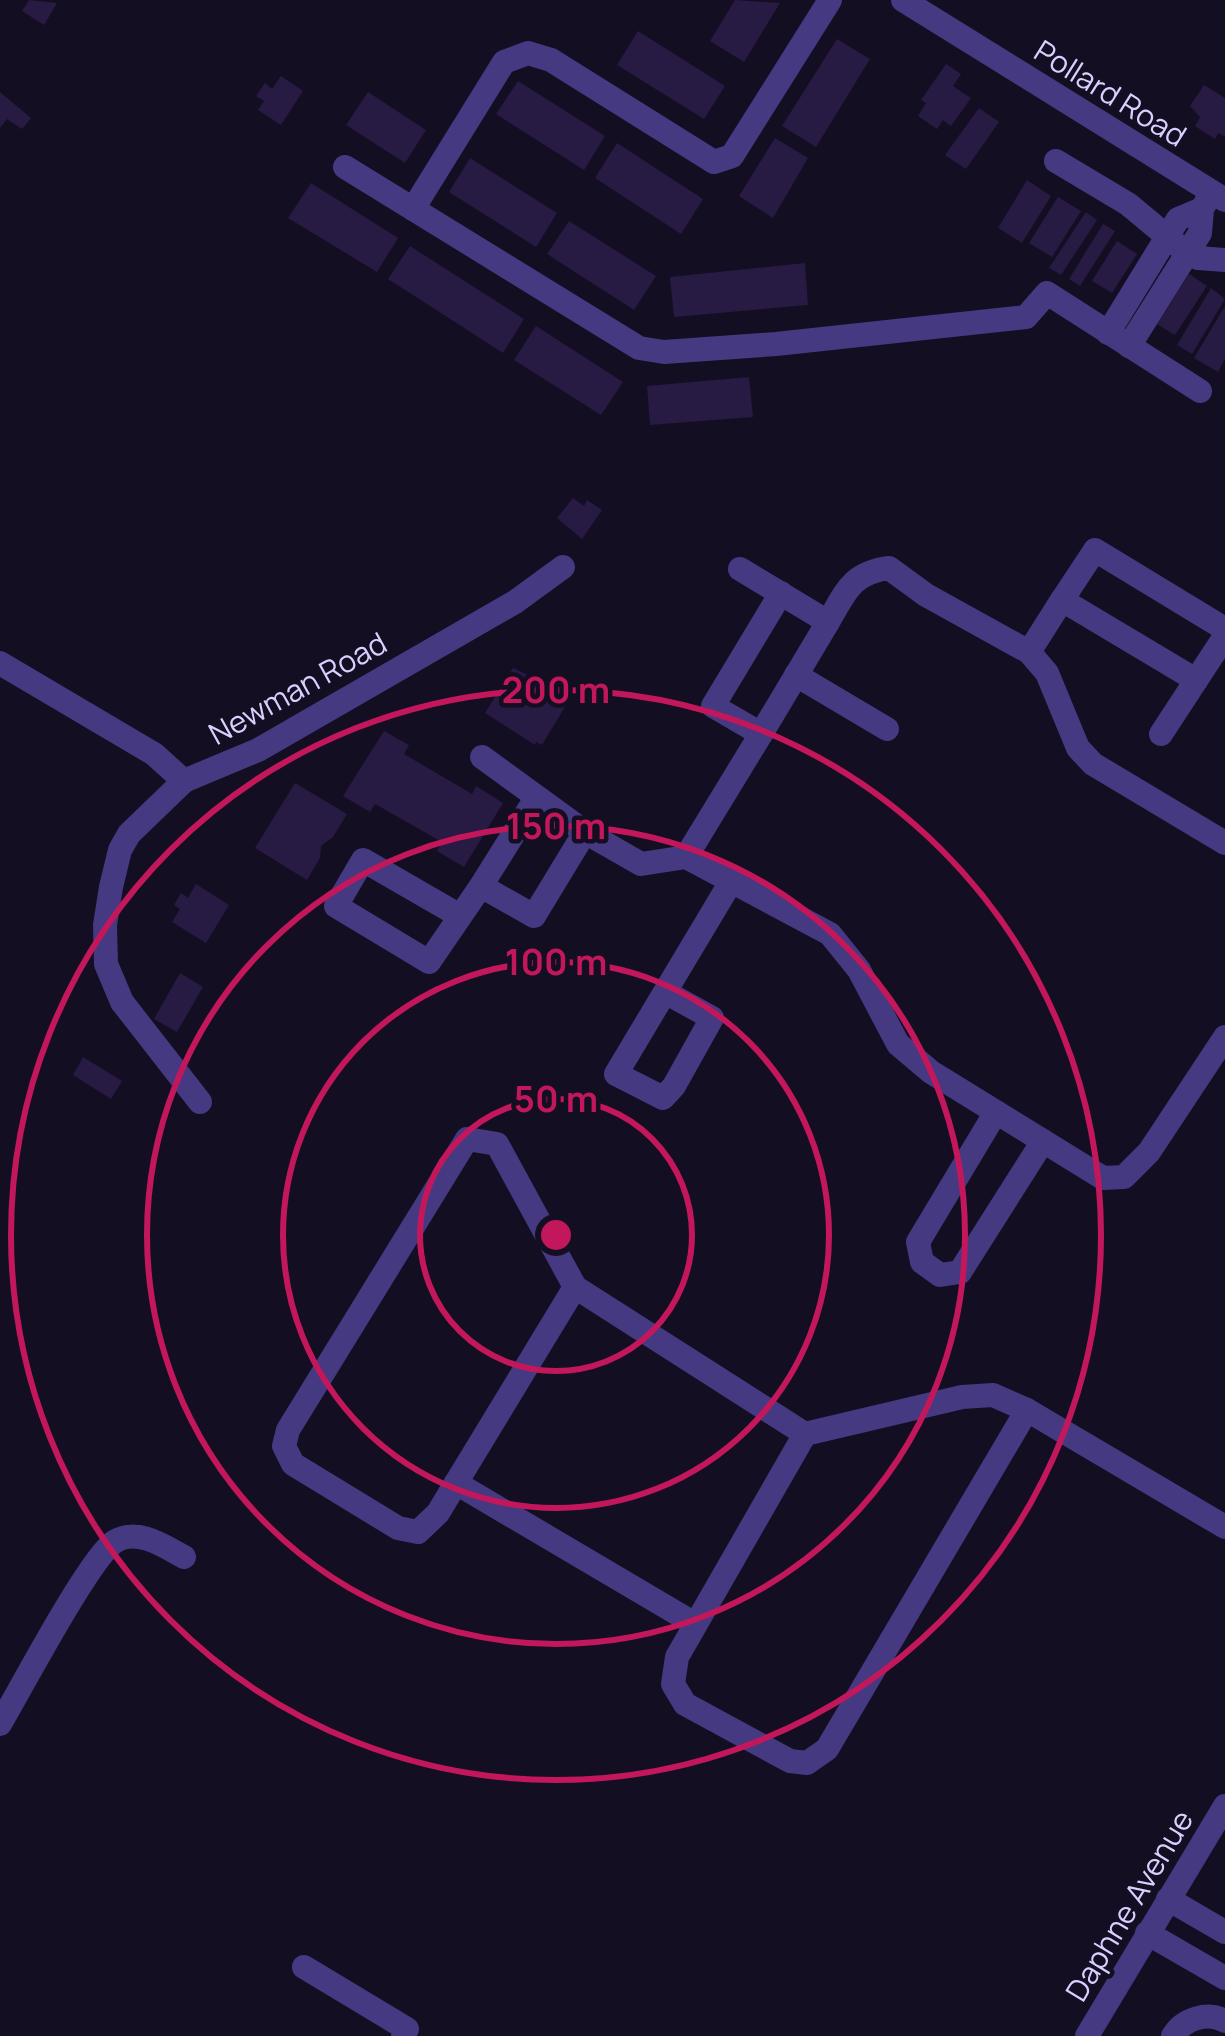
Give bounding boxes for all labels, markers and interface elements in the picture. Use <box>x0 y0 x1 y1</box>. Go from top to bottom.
street label: Pollard Road <box>1027 30 1195 156</box>
street label: Newman Road <box>201 622 394 754</box>
text: 200 m <box>502 665 610 714</box>
text: 150 m <box>506 801 606 850</box>
text: 100 m <box>505 937 607 986</box>
text: 50 m <box>514 1074 598 1123</box>
centre of rings <box>535 1214 577 1256</box>
street label: Daphne Avenue <box>1055 1802 1202 2009</box>

